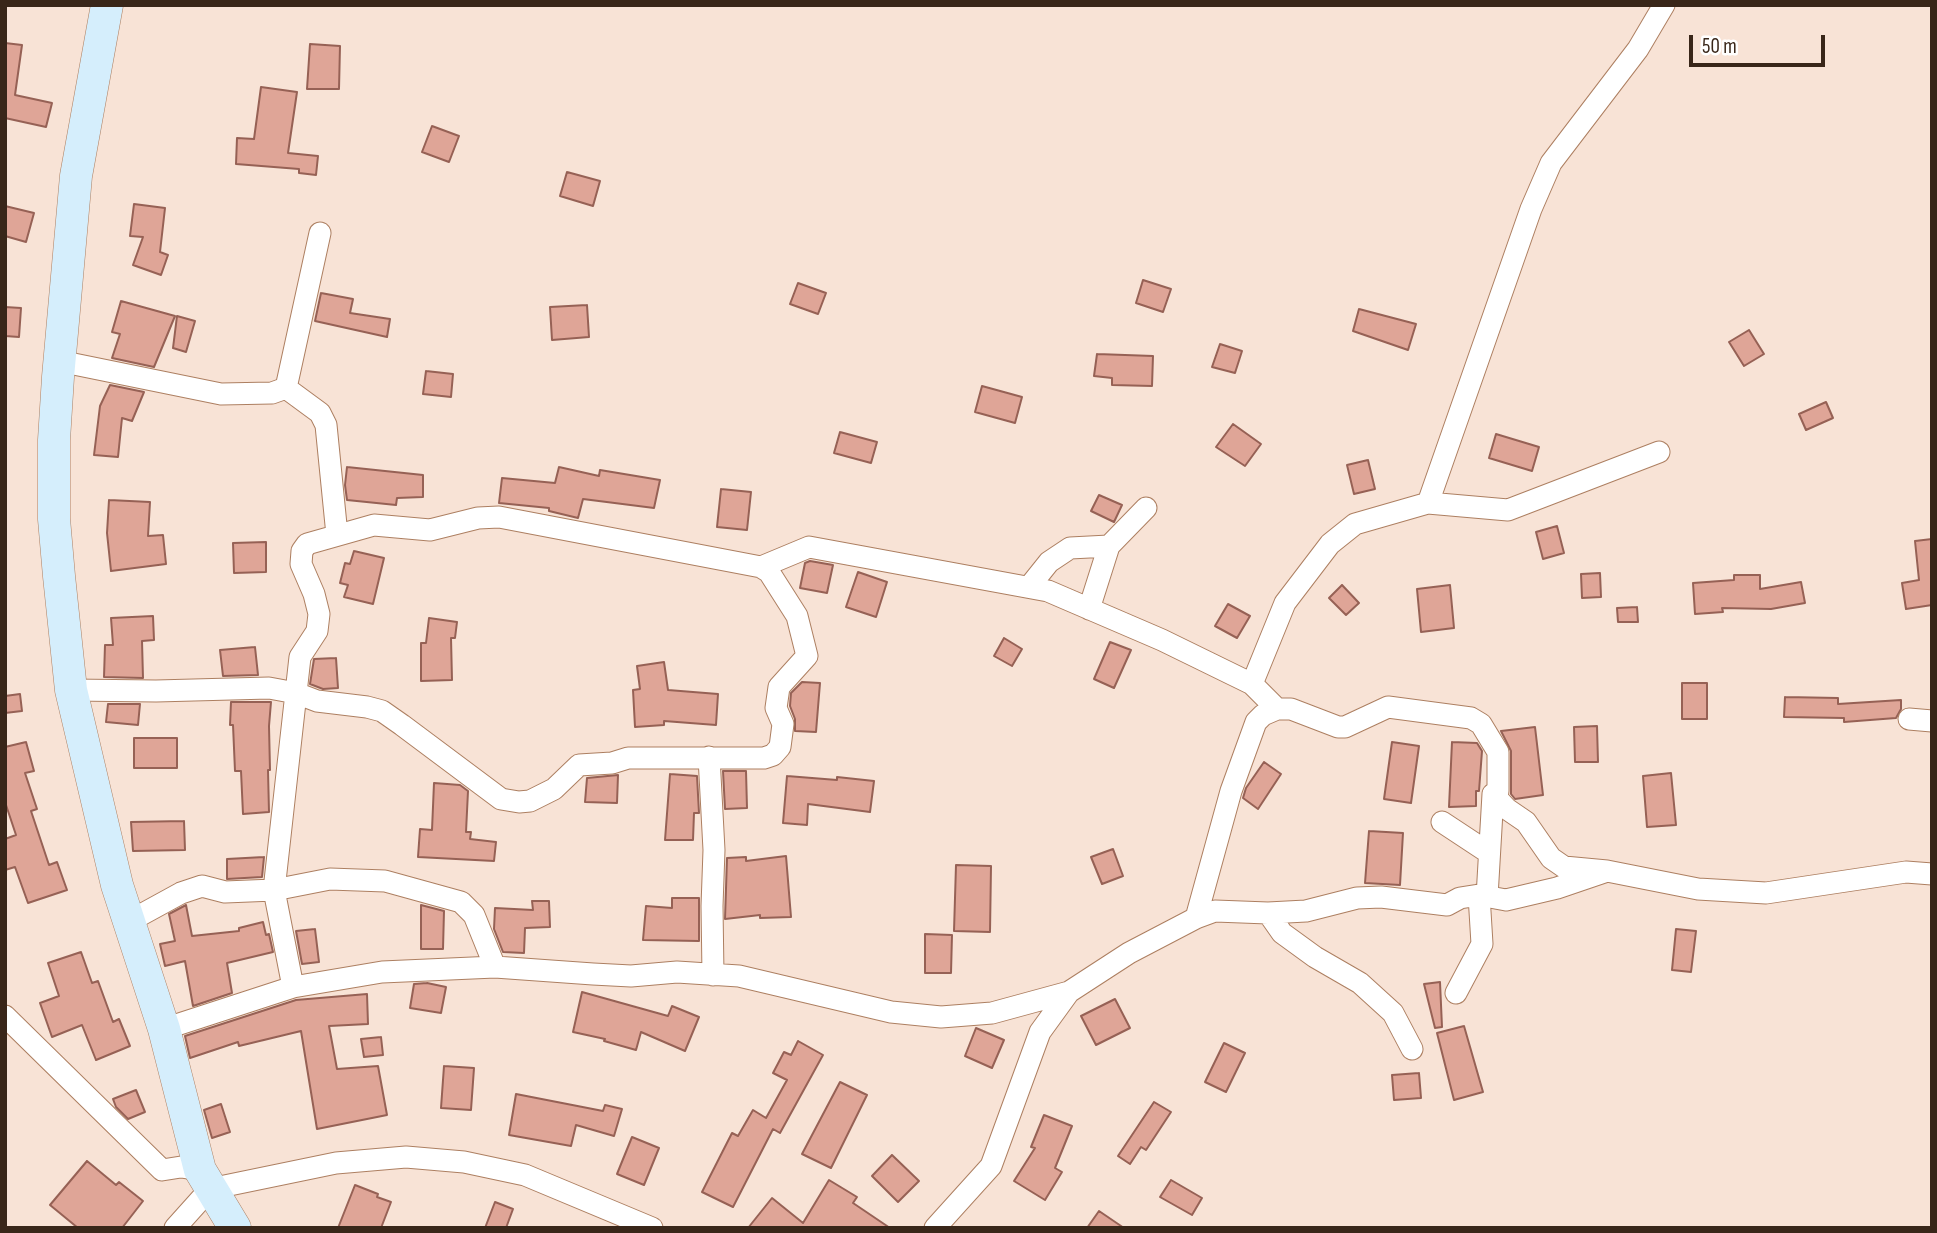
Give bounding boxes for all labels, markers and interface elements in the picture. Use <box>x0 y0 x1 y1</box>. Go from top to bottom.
scale bar <box>1692 21 1828 65</box>
text: 50 m <box>1702 34 1737 59</box>

